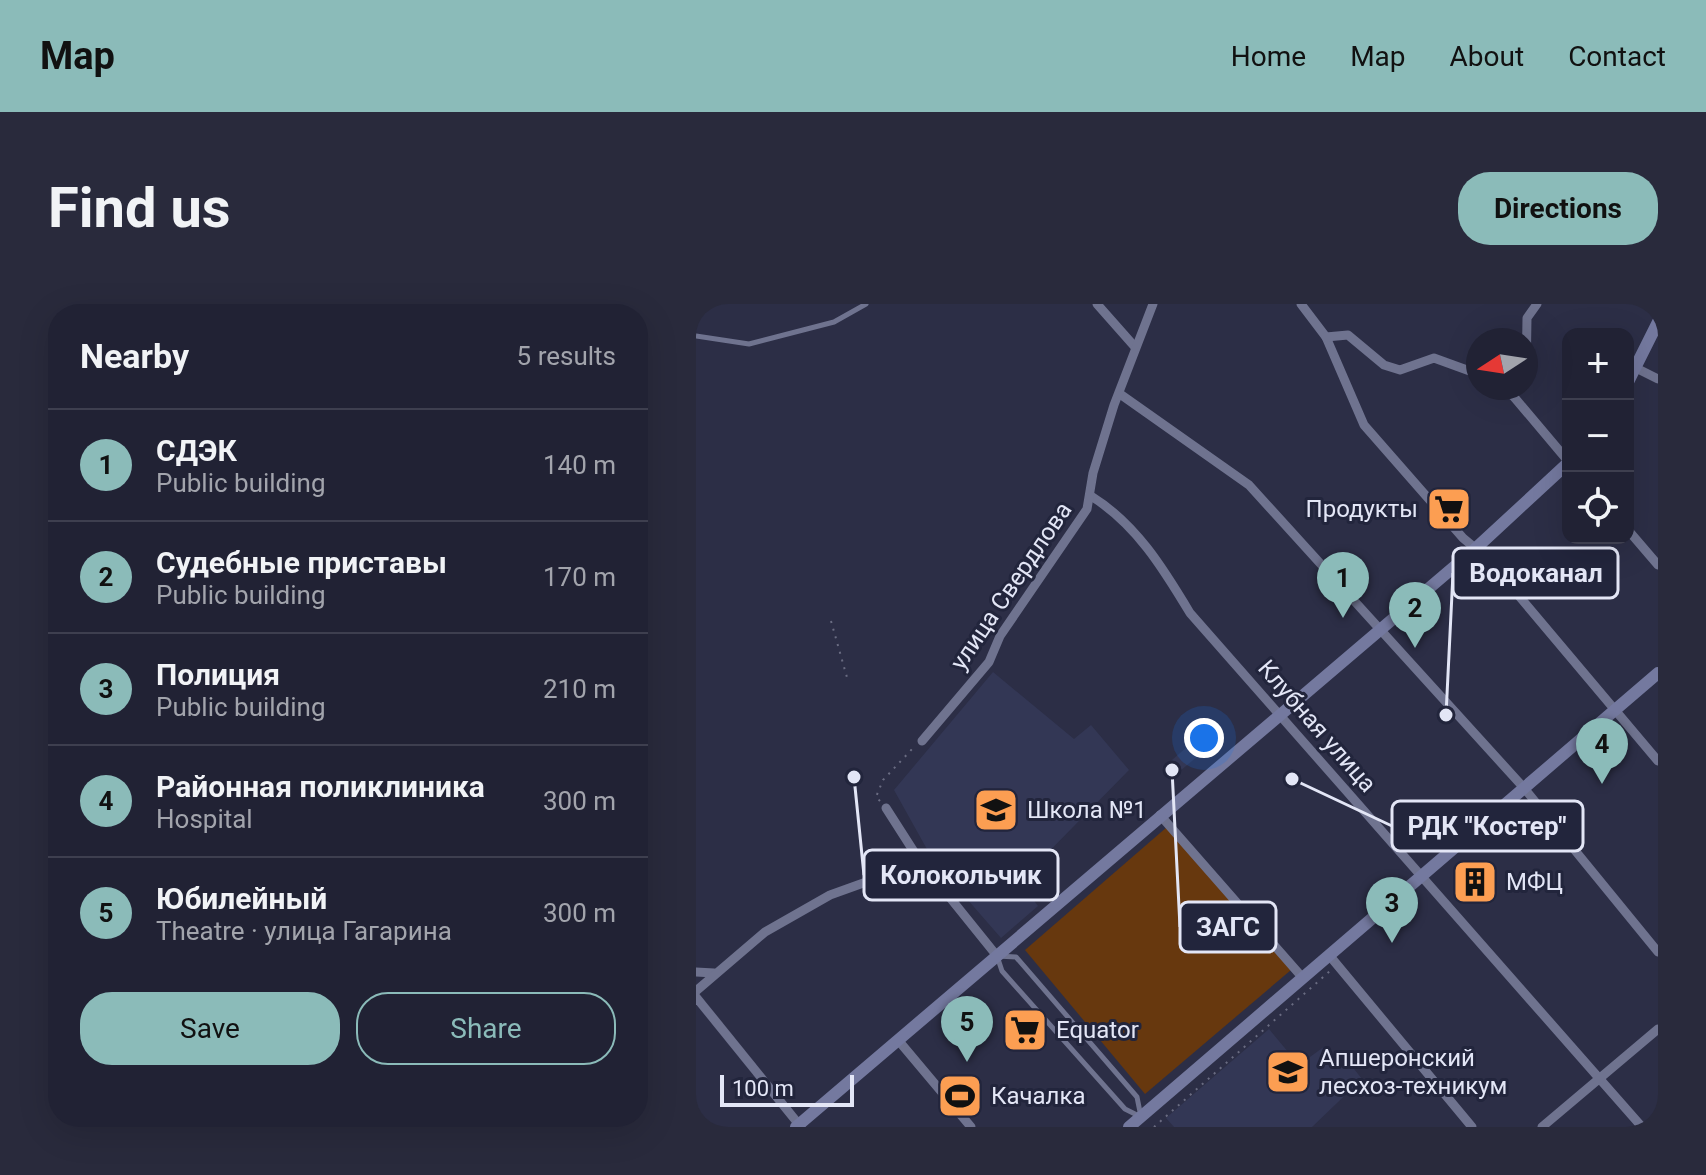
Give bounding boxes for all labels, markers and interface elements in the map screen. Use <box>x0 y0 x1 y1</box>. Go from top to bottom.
text: Map <box>40 34 115 78</box>
text: Home <box>1231 40 1306 73</box>
text: Map <box>1350 40 1406 73</box>
text: About <box>1450 40 1524 73</box>
text: Contact <box>1568 40 1666 73</box>
button: Directions <box>1458 172 1658 245</box>
text: Find us <box>48 175 231 241</box>
north arrow <box>1466 328 1538 400</box>
map controls <box>1562 328 1634 544</box>
button: + <box>1562 328 1634 400</box>
text: Nearby <box>80 336 189 376</box>
text: 5 results <box>517 341 616 371</box>
button: − <box>1562 400 1634 472</box>
text: СДЭК <box>156 433 237 468</box>
text: 1 <box>99 450 113 480</box>
text: 140 m <box>543 450 616 480</box>
text: Public building <box>156 468 326 498</box>
button: locate <box>1562 472 1634 544</box>
supermarket icon: Продукты <box>1425 485 1473 533</box>
place label: Продукты <box>1306 495 1418 523</box>
street label: улица Свердлова <box>945 497 1077 675</box>
text: Судебные приставы <box>156 545 447 580</box>
callout: Водоканал <box>1453 548 1618 598</box>
pin: 1 <box>1317 552 1369 618</box>
text: Водоканал <box>1469 558 1603 588</box>
text: 2 <box>99 562 113 592</box>
text: 170 m <box>543 562 616 592</box>
text: Public building <box>156 580 326 610</box>
pin: 2 <box>1389 582 1441 648</box>
street label: Клубная улица <box>1252 654 1382 798</box>
text: Полиция <box>156 657 280 692</box>
text: 3 <box>99 674 113 704</box>
text: 210 m <box>543 674 616 704</box>
text: Public building <box>156 692 326 722</box>
your location <box>1184 718 1224 758</box>
pin: 4 <box>1576 718 1628 784</box>
text: Районная поликлиника <box>156 769 485 804</box>
text: 4 <box>99 786 113 816</box>
text: 300 m <box>543 786 616 816</box>
school or university icon: Школа №1 <box>972 786 1020 834</box>
place label: Школа №1 <box>1027 796 1147 824</box>
callout: РДК "Костер" <box>1392 801 1583 851</box>
text: Hospital <box>156 804 253 834</box>
text: РДК "Костер" <box>1408 811 1566 841</box>
callout: Колокольчик <box>864 850 1058 900</box>
building icon: МФЦ <box>1451 858 1499 906</box>
text: Колокольчик <box>880 860 1042 890</box>
place label: МФЦ <box>1506 868 1563 896</box>
pin: 3 <box>1366 877 1418 943</box>
text: Юбилейный <box>156 881 327 916</box>
text: 5 <box>99 898 113 928</box>
text: 300 m <box>543 898 616 928</box>
callout: ЗАГС <box>1180 902 1276 952</box>
text: ЗАГС <box>1196 912 1260 942</box>
text: Theatre · улица Гагарина <box>156 916 452 946</box>
button: Save <box>80 992 340 1065</box>
button: Share <box>356 992 616 1065</box>
pin: 5 <box>941 996 993 1062</box>
supermarket icon: Equator <box>1001 1006 1049 1054</box>
place label: Equator <box>1056 1016 1139 1044</box>
place label: Апшеронский лесхоз-техникум <box>1319 1044 1507 1100</box>
school or university icon: Апшеронский лесхоз-техникум <box>1264 1048 1312 1096</box>
scale bar <box>720 1071 854 1107</box>
sports icon: Качалка <box>936 1072 984 1120</box>
text: 100 m <box>732 1076 794 1101</box>
place label: Качалка <box>991 1082 1086 1110</box>

